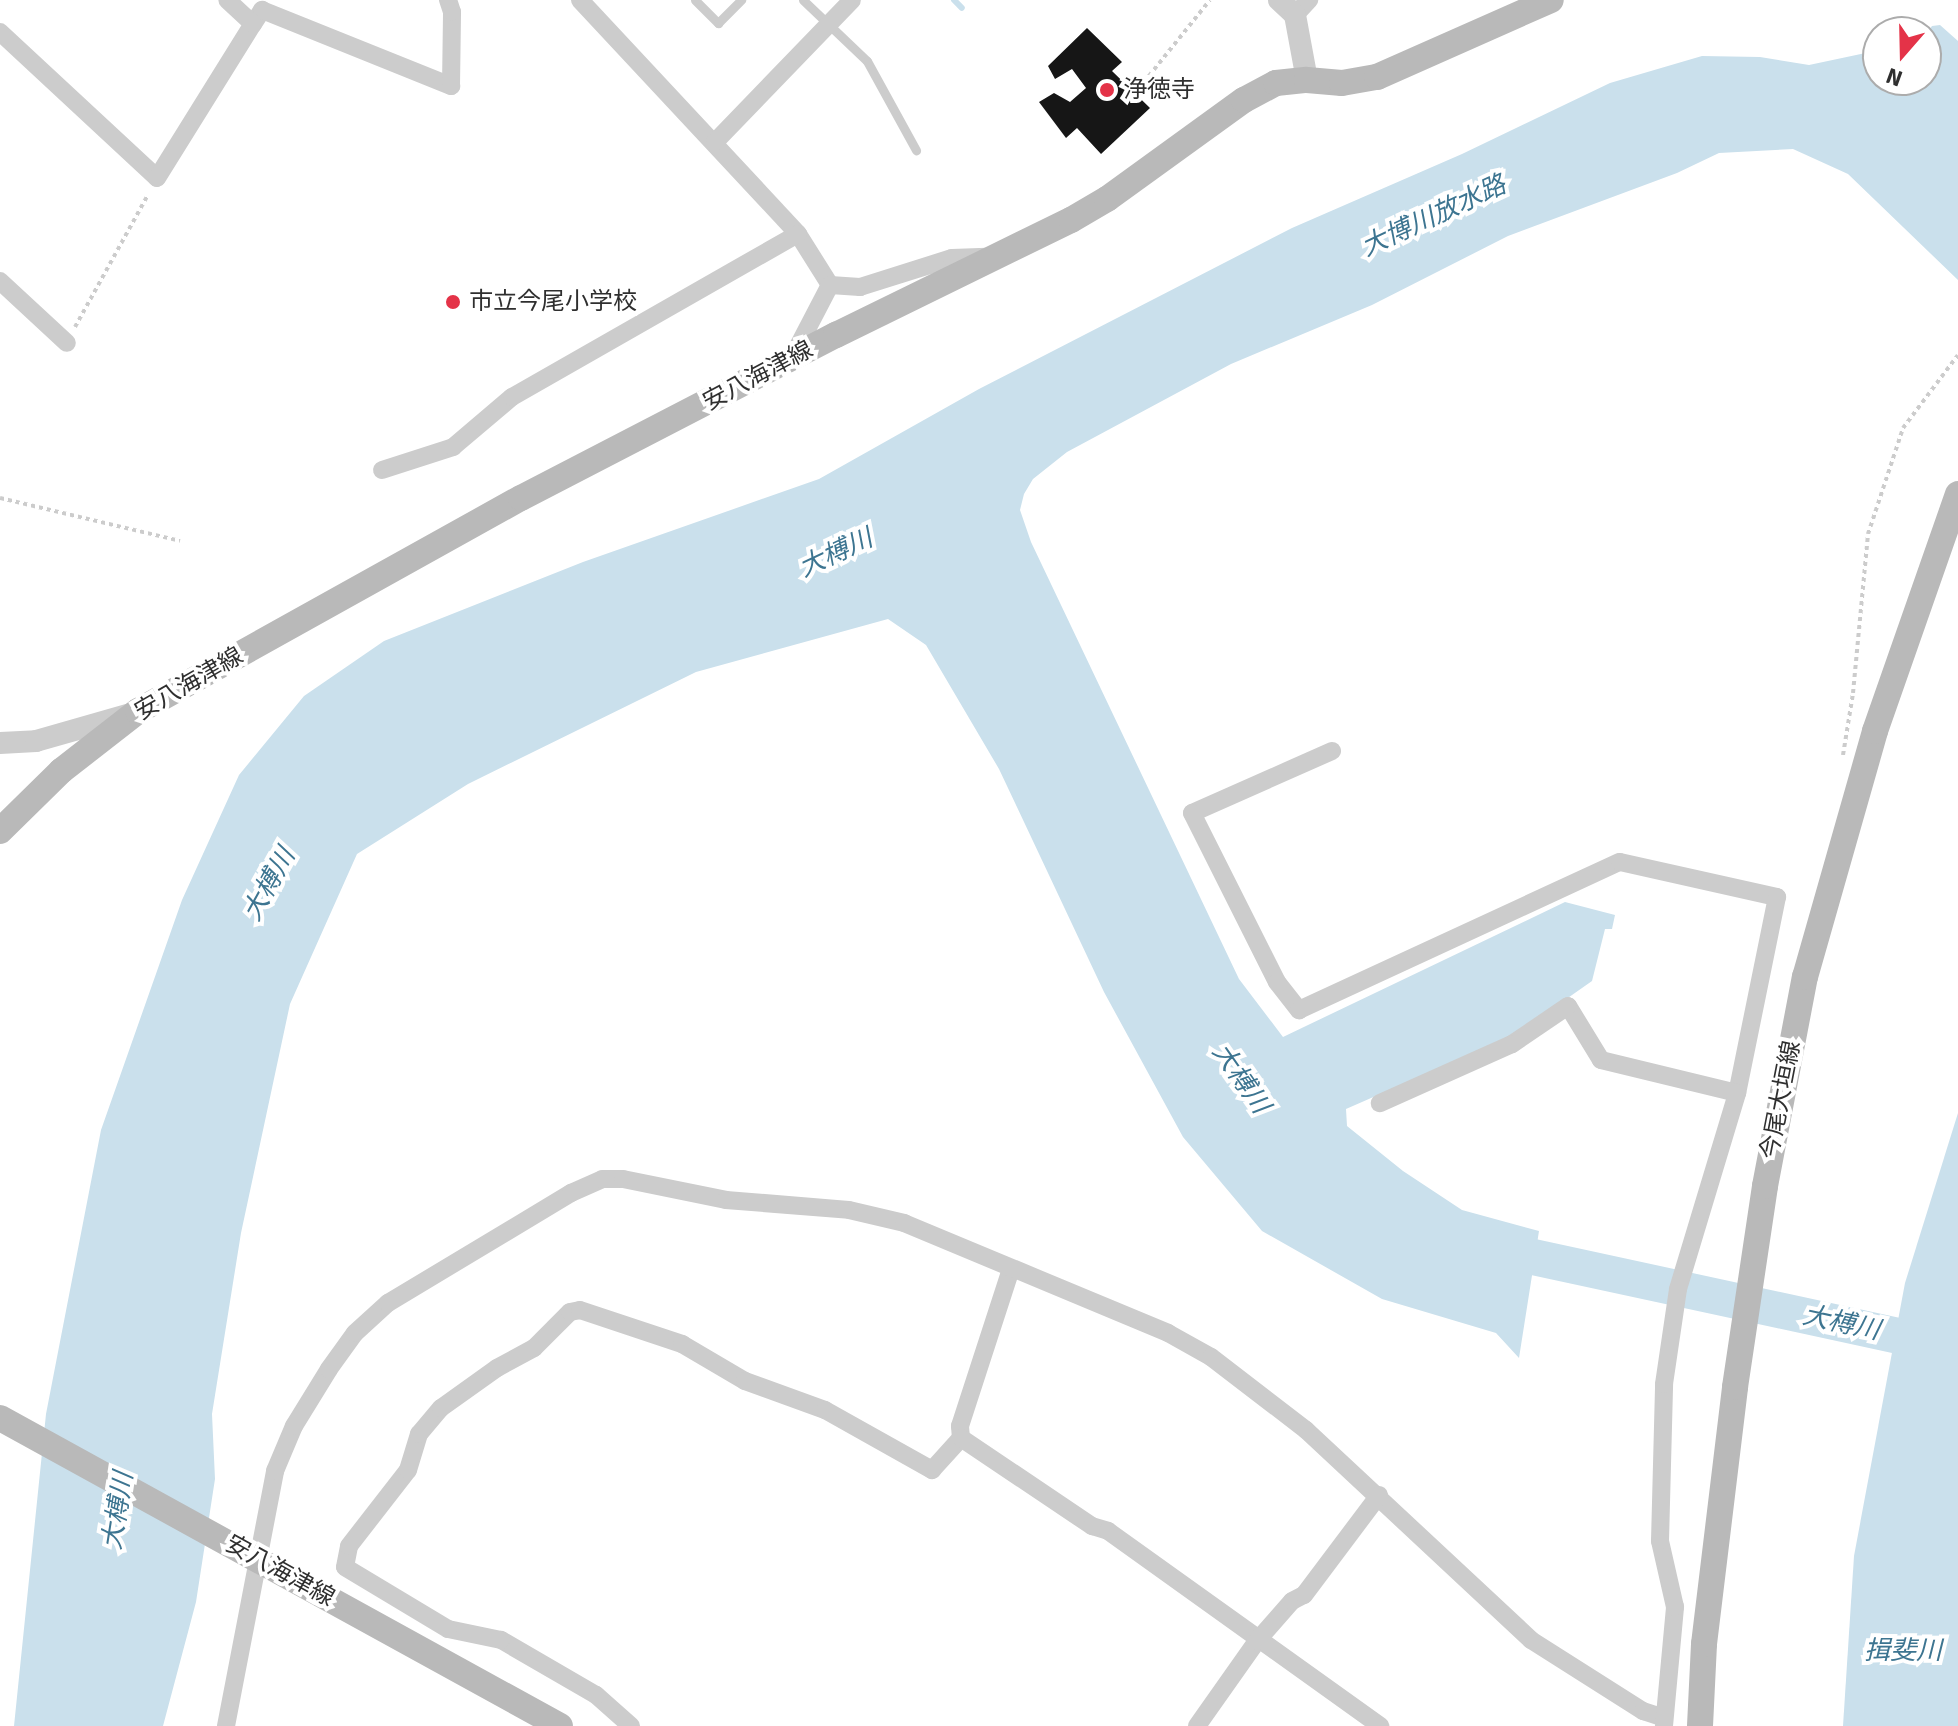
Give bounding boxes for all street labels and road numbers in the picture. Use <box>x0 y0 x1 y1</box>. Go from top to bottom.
street label: 安八海津線 <box>698 335 818 417</box>
street label: 安八海津線 <box>130 642 248 726</box>
street label: 今尾大垣線 <box>1755 1038 1807 1162</box>
street label: 安八海津線 <box>221 1529 339 1613</box>

